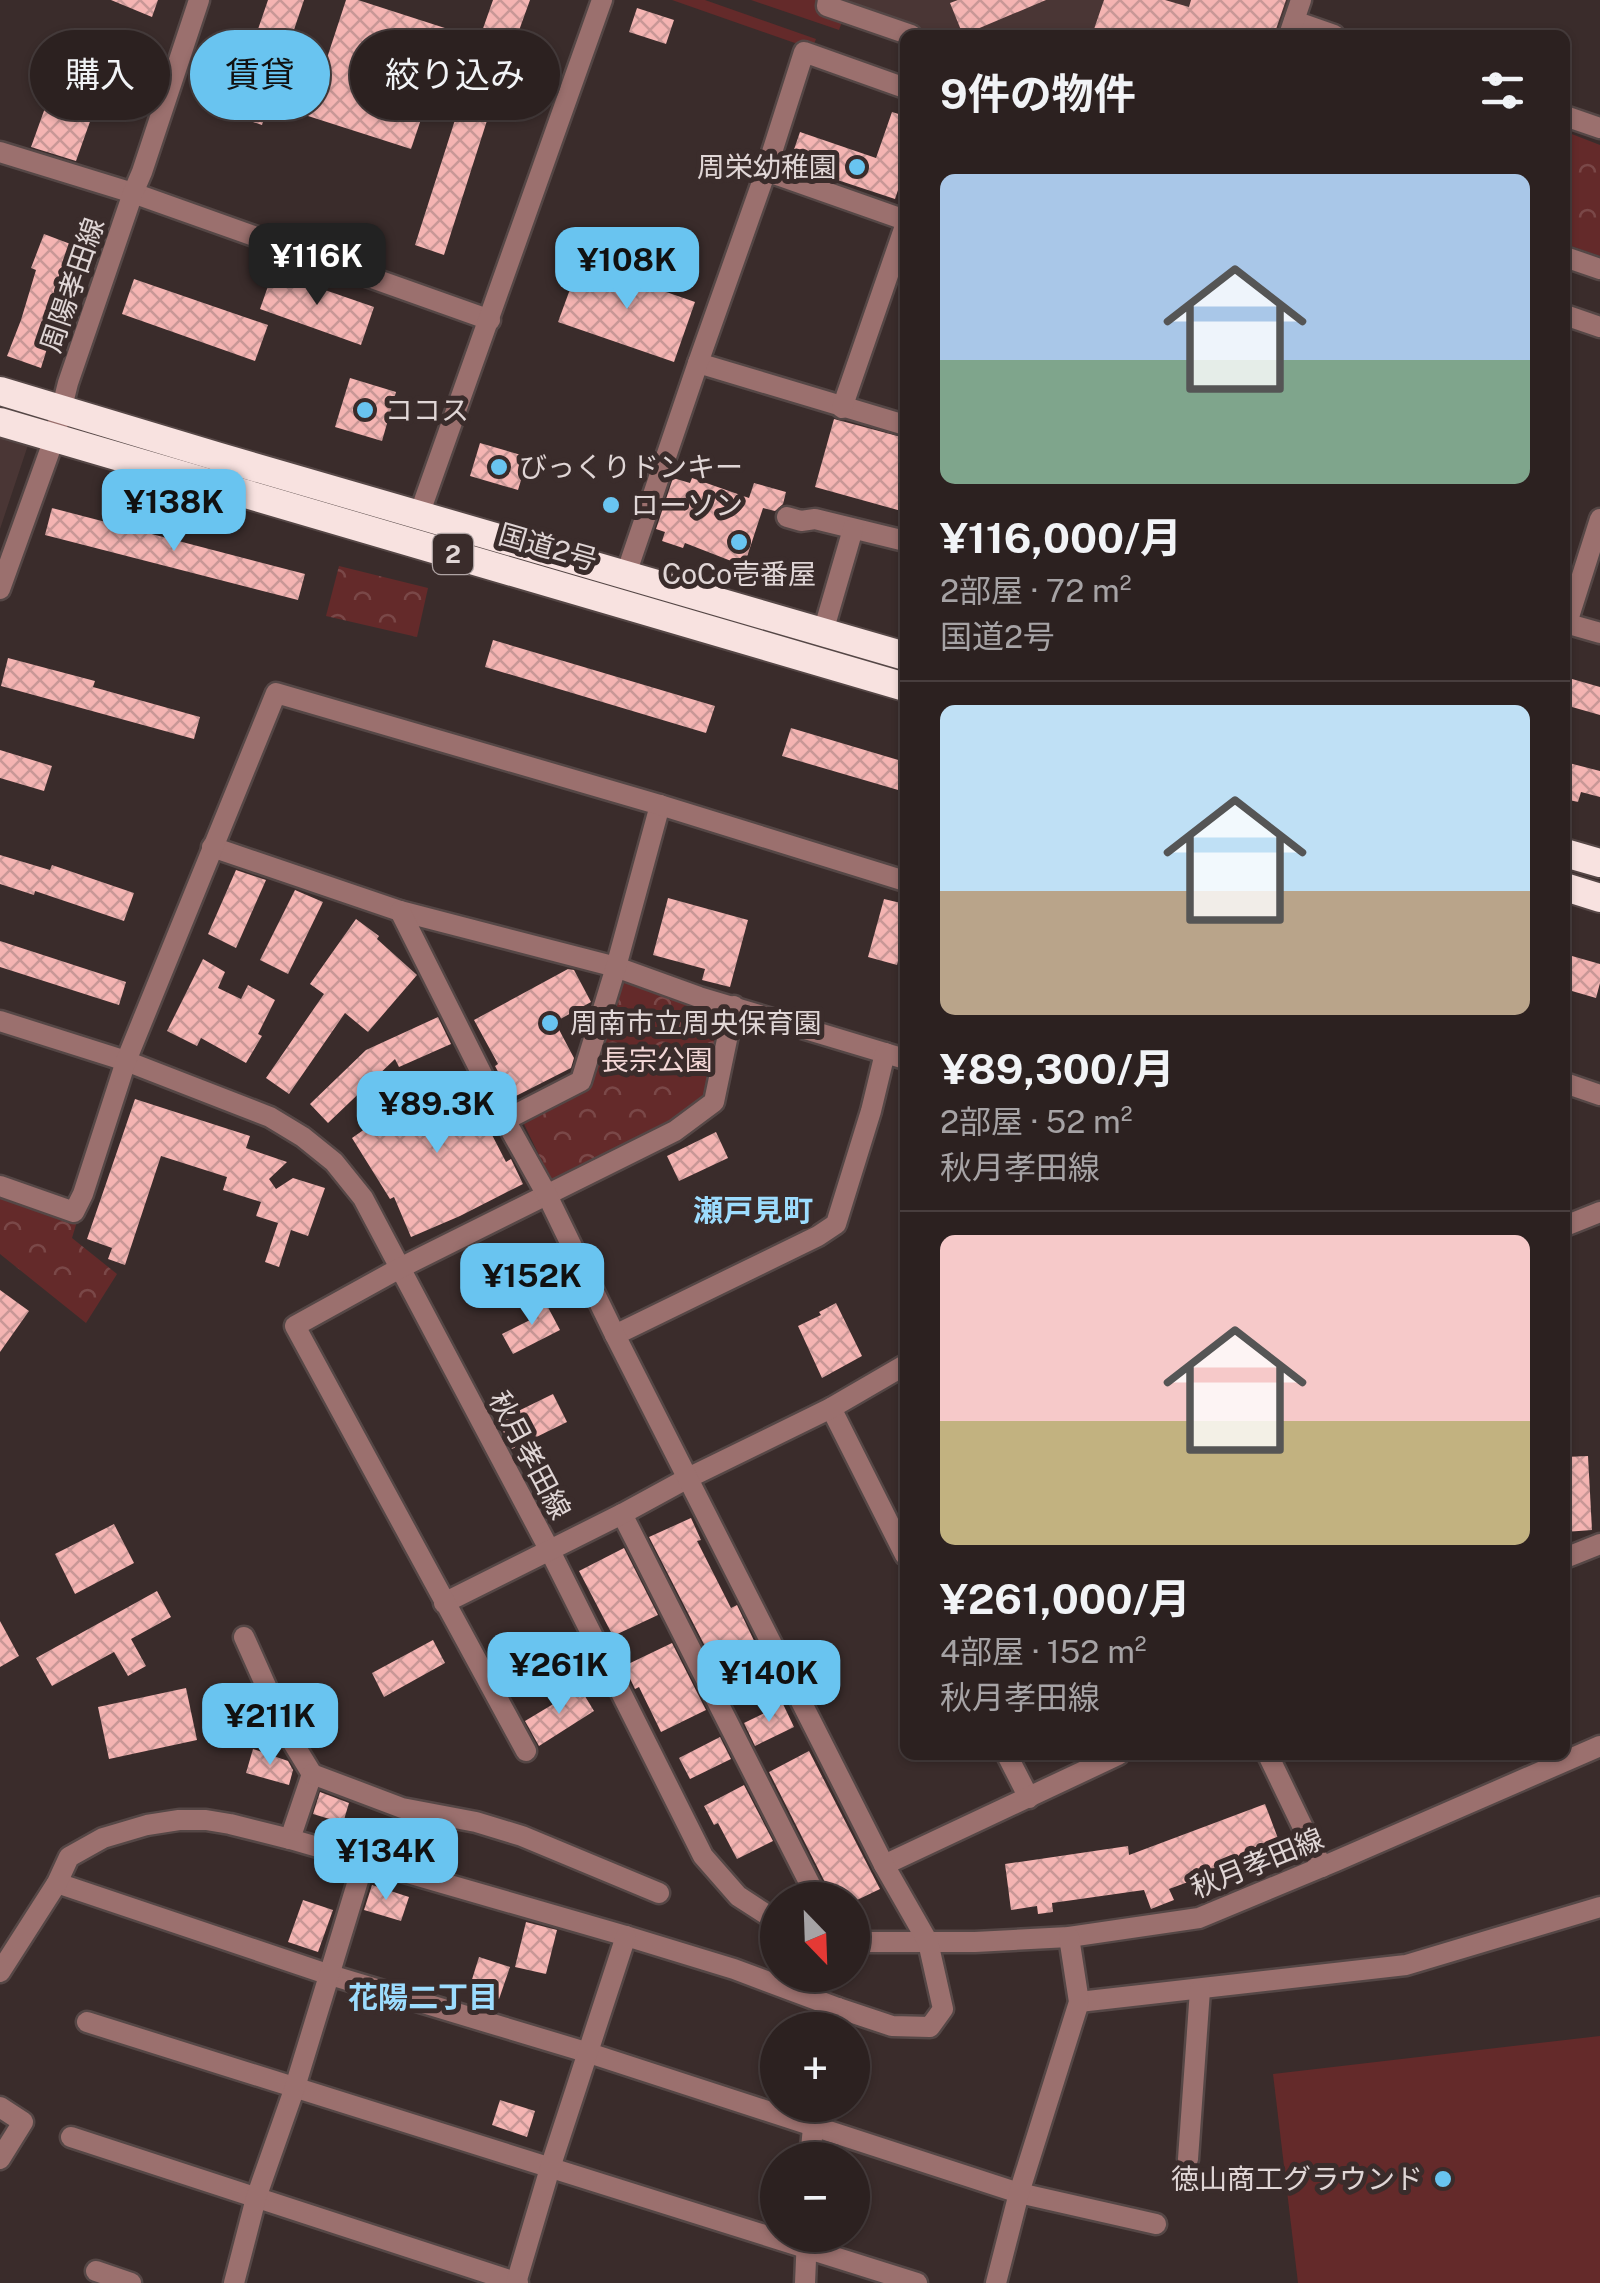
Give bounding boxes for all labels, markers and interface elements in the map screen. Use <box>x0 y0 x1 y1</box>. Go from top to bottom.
chip: 購入 <box>30 30 170 120</box>
chip: 賃貸 <box>190 30 330 120</box>
chip: 絞り込み <box>350 30 560 120</box>
icon: filters <box>1475 63 1530 118</box>
text: 9件の物件 <box>940 69 1136 118</box>
place label: 周栄幼稚園 <box>697 150 837 183</box>
marker: 周栄幼稚園 <box>846 156 868 178</box>
street label: 周陽孝田線 <box>33 213 110 356</box>
pin: ¥116K <box>247 223 387 308</box>
pin: ¥108K <box>557 227 697 312</box>
text: ¥116K <box>271 237 363 274</box>
icon: home <box>1145 239 1325 419</box>
text: ¥108K <box>577 241 677 278</box>
place label: ココス <box>385 393 469 426</box>
marker: ココス <box>354 399 376 421</box>
place label: びっくりドンキー <box>519 450 743 483</box>
marker: びっくりドンキー <box>488 456 510 478</box>
pin: ¥138K <box>104 469 244 554</box>
text: ¥138K <box>124 483 224 520</box>
place label: ローソン <box>631 488 743 521</box>
marker: ローソン <box>600 494 622 516</box>
text: ¥116,000/月 <box>940 513 1182 562</box>
street label: 国道2号 <box>495 517 601 576</box>
marker: CoCo壱番屋 <box>728 531 750 553</box>
road number: 2 <box>433 534 473 574</box>
place label: CoCo壱番屋 <box>662 557 816 590</box>
text: 2部屋 · 72 m² <box>940 572 1131 609</box>
text: 国道2号 <box>940 618 1055 655</box>
icon: home <box>1145 770 1325 950</box>
place label: 周南市立周央保育園 <box>570 1006 822 1039</box>
marker: 周南市立周央保育園 <box>539 1012 561 1034</box>
park label: 長宗公園 <box>601 1043 713 1076</box>
text: ¥89,300/月 <box>940 1044 1175 1093</box>
pin: ¥89.3K <box>356 1071 518 1156</box>
text: ¥89.3K <box>379 1085 495 1122</box>
text: 2部屋 · 52 m² <box>940 1103 1133 1140</box>
text: 秋月孝田線 <box>940 1149 1100 1186</box>
district label: 瀬戸見町 <box>693 1192 813 1228</box>
pin: ¥152K <box>462 1243 602 1328</box>
text: ¥152K <box>482 1257 582 1294</box>
icon: home <box>1145 1300 1325 1480</box>
street label: 秋月孝田線 <box>483 1385 578 1524</box>
text: ¥261,000/月 <box>940 1574 1191 1623</box>
pin: ¥261K <box>489 1632 629 1717</box>
text: 4部屋 · 152 m² <box>940 1633 1147 1670</box>
pin: ¥140K <box>699 1640 839 1725</box>
text: ¥261K <box>509 1646 609 1683</box>
text: ¥140K <box>719 1654 819 1691</box>
text: 秋月孝田線 <box>940 1679 1100 1716</box>
pin: ¥211K <box>200 1683 340 1768</box>
text: ¥211K <box>224 1697 316 1734</box>
pin: ¥134K <box>316 1818 456 1903</box>
street label: 秋月孝田線 <box>1186 1821 1328 1904</box>
text: ¥134K <box>336 1832 436 1869</box>
north arrow <box>760 1882 870 1992</box>
map controls <box>760 1882 870 2252</box>
district label: 花陽二丁目 <box>348 1979 498 2015</box>
button: + <box>760 2012 870 2122</box>
button: − <box>760 2142 870 2252</box>
place label: 徳山商工グラウンド <box>1171 2162 1423 2195</box>
marker: 徳山商工グラウンド <box>1432 2168 1454 2190</box>

